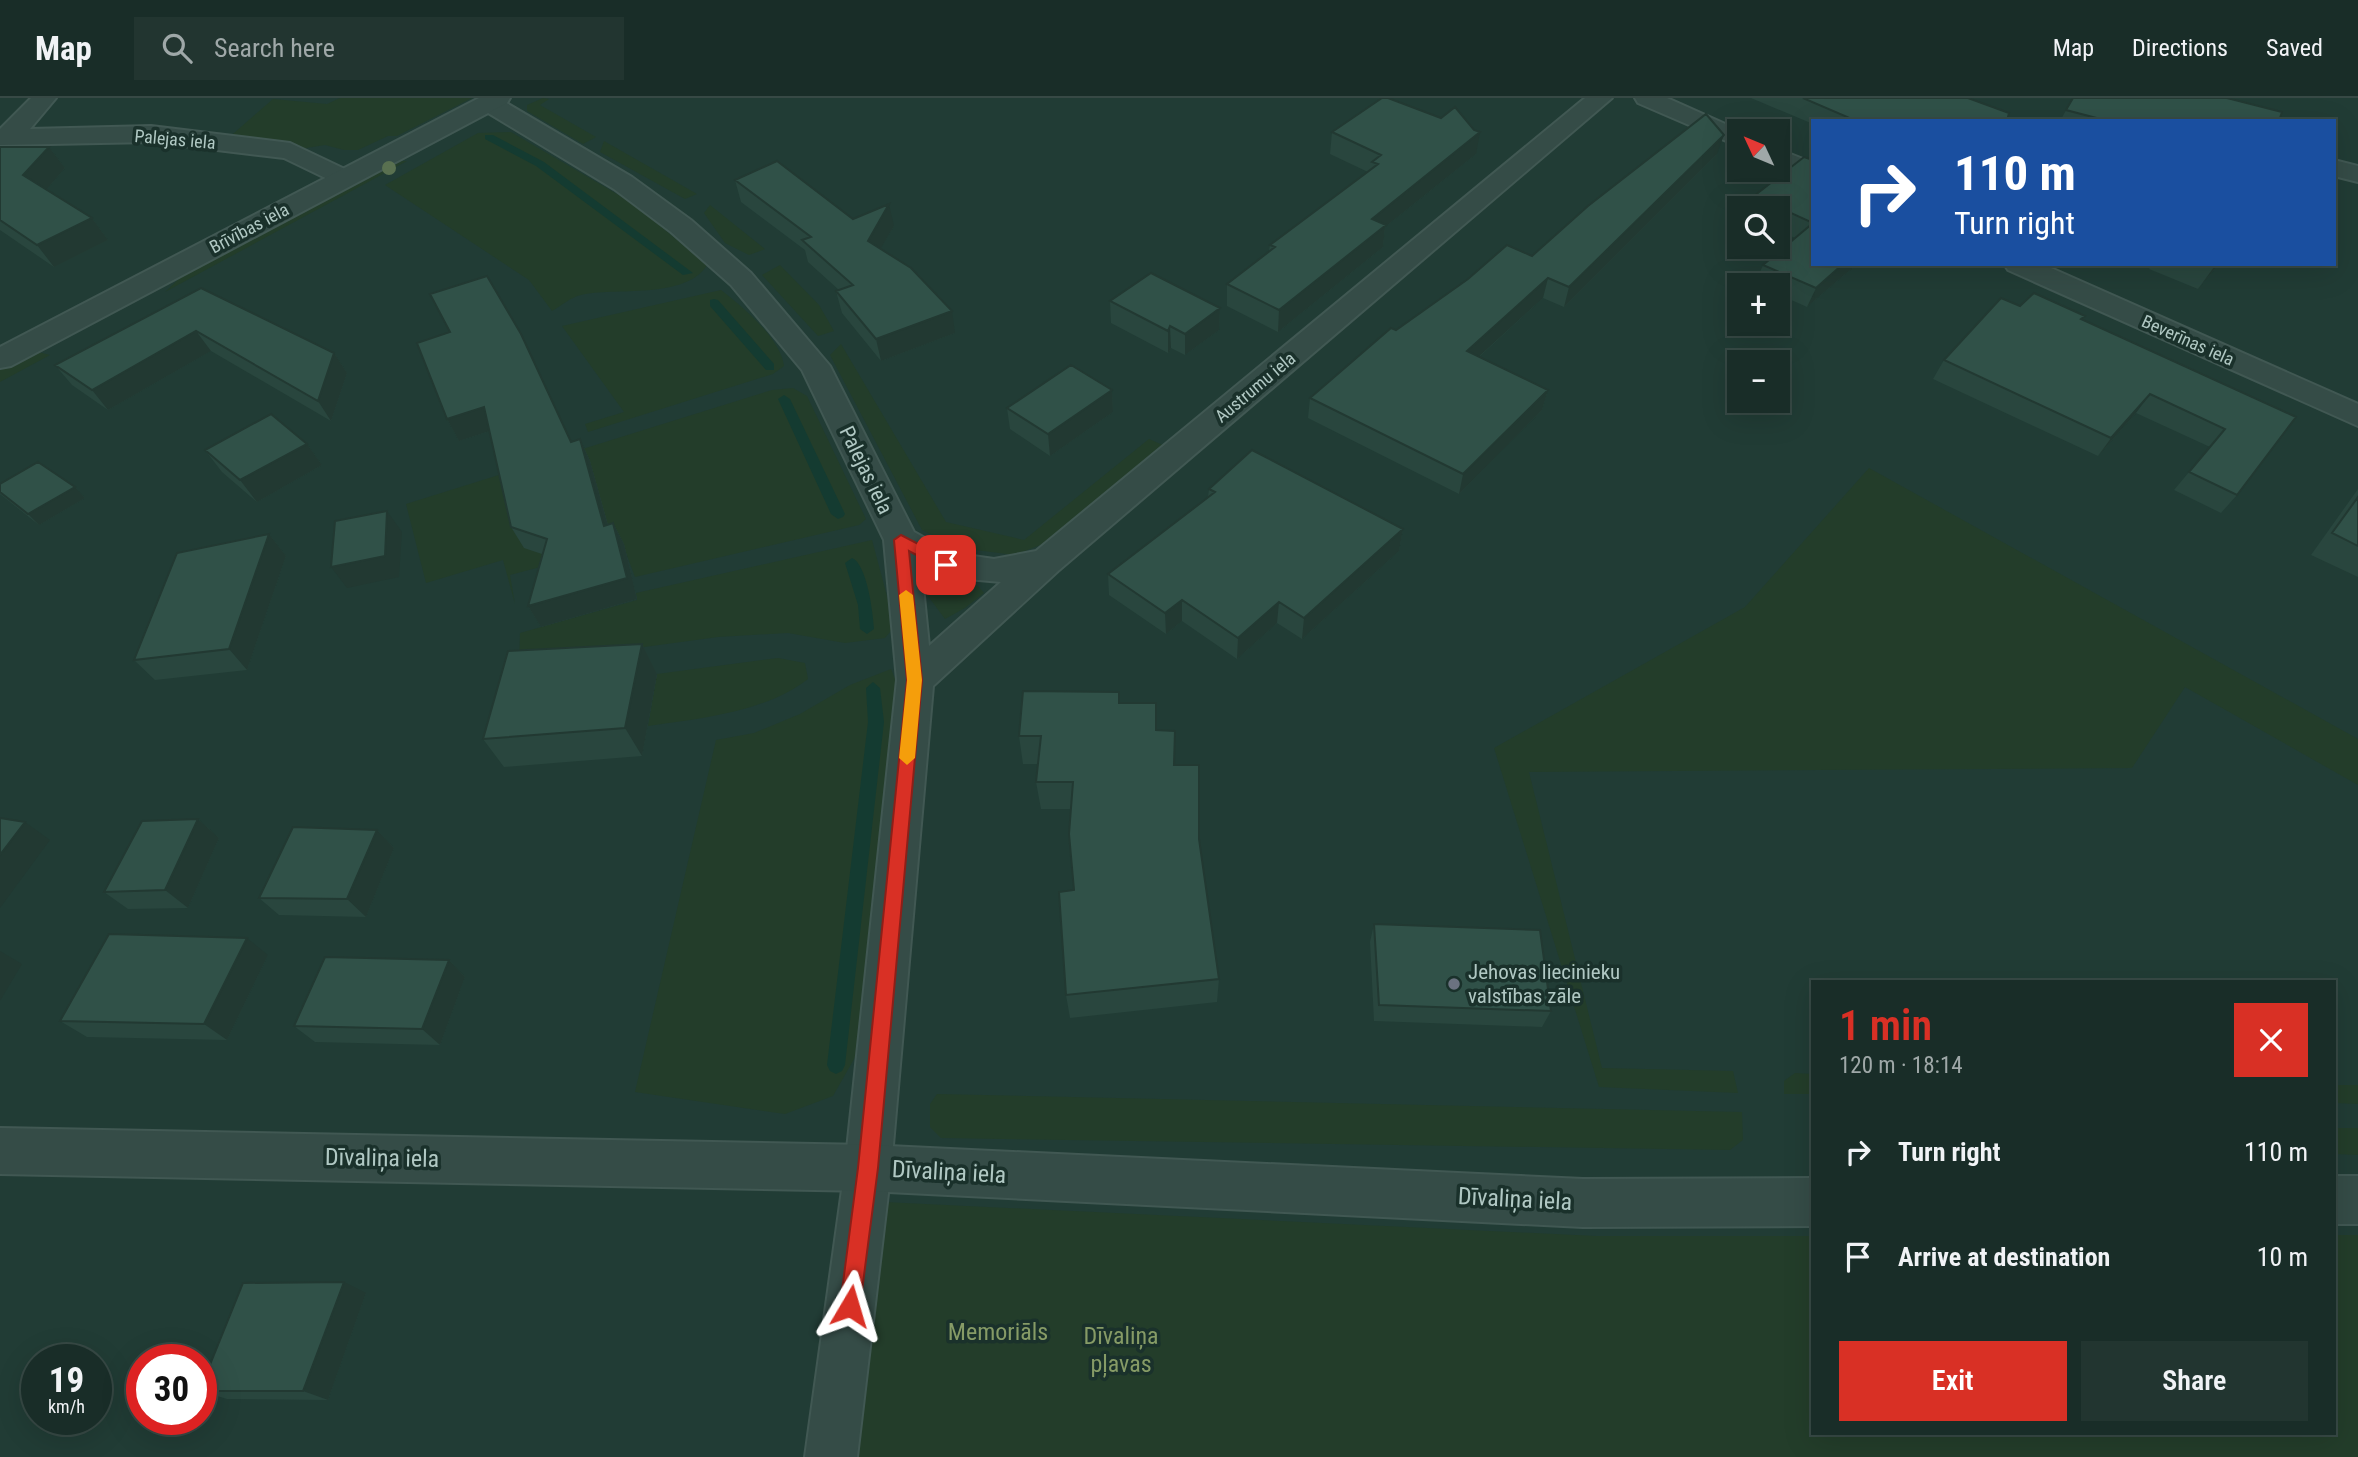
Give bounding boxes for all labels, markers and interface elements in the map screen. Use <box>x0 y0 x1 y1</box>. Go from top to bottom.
search box <box>134 17 624 80</box>
text: Map <box>35 29 92 68</box>
icon: search <box>158 29 196 67</box>
text: Search here <box>214 33 335 63</box>
text: Map <box>2053 34 2094 62</box>
text: Directions <box>2132 34 2228 62</box>
text: Saved <box>2266 34 2323 62</box>
north arrow <box>1727 119 1790 182</box>
map controls <box>1727 119 1790 413</box>
street label: Palejas iela <box>134 125 216 153</box>
text: 110 m <box>1954 145 2076 202</box>
icon: right <box>1839 147 1930 238</box>
button: search <box>1727 196 1790 259</box>
street label: Brīvības iela <box>206 198 292 258</box>
text: Turn right <box>1954 204 2075 242</box>
button: + <box>1727 273 1790 336</box>
street label: Beverīnas iela <box>2139 310 2237 370</box>
street label: Austrumu iela <box>1211 347 1299 427</box>
button: − <box>1727 350 1790 413</box>
street label: Palejas iela <box>834 422 898 518</box>
pin <box>916 535 976 595</box>
icon: arrive <box>927 546 965 584</box>
place label: Jehovas liecinieku valstības zāle <box>1468 960 1620 1008</box>
marker: Jehovas liecinieku valstības zāle <box>1446 976 1462 992</box>
text: 1 min <box>1839 1001 1932 1050</box>
button: close <box>2234 1003 2308 1077</box>
text: 120 m · 18:14 <box>1839 1052 1963 1079</box>
icon: right <box>1839 1133 1877 1171</box>
text: Turn right <box>1898 1137 2000 1167</box>
text: 110 m <box>2244 1137 2308 1167</box>
street label: Dīvaliņa iela <box>325 1143 439 1173</box>
street label: Dīvaliņa iela <box>891 1155 1007 1189</box>
street label: Dīvaliņa iela <box>1457 1182 1573 1216</box>
icon: arrive <box>1839 1238 1877 1276</box>
text: Arrive at destination <box>1898 1242 2110 1272</box>
text: 10 m <box>2257 1242 2308 1272</box>
position arrow <box>813 1269 887 1343</box>
park label: Memoriāls <box>948 1318 1048 1346</box>
park label: Dīvaliņa pļavas <box>1083 1322 1159 1378</box>
button: Exit <box>1839 1341 2067 1421</box>
button: Share <box>2081 1341 2308 1421</box>
speed limit sign: 30 <box>126 1344 217 1435</box>
text: 19 <box>49 1360 84 1401</box>
text: km/h <box>48 1396 85 1417</box>

